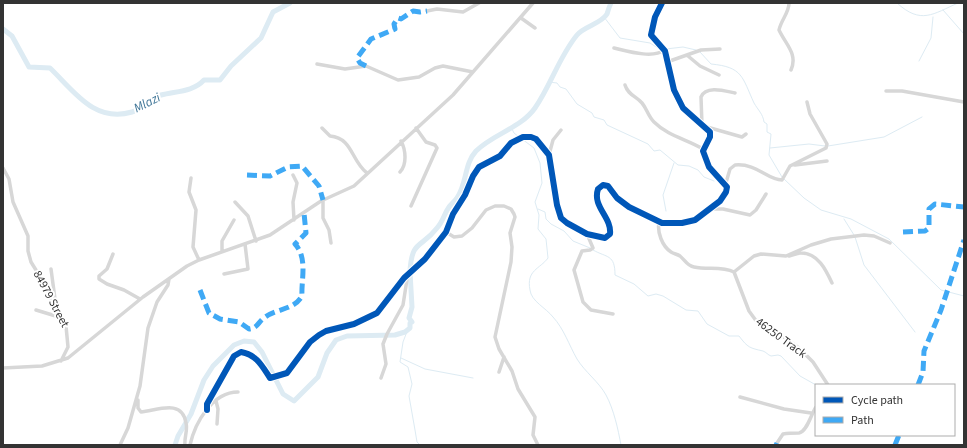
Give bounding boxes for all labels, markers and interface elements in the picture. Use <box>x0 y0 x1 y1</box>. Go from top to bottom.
water label: Mlazi <box>131 88 164 117</box>
street label: 84979 Street <box>29 268 73 330</box>
street label: 46250 Track <box>752 314 810 362</box>
legend <box>815 384 955 436</box>
text: Cycle path <box>851 392 903 409</box>
text: Path <box>851 412 874 429</box>

